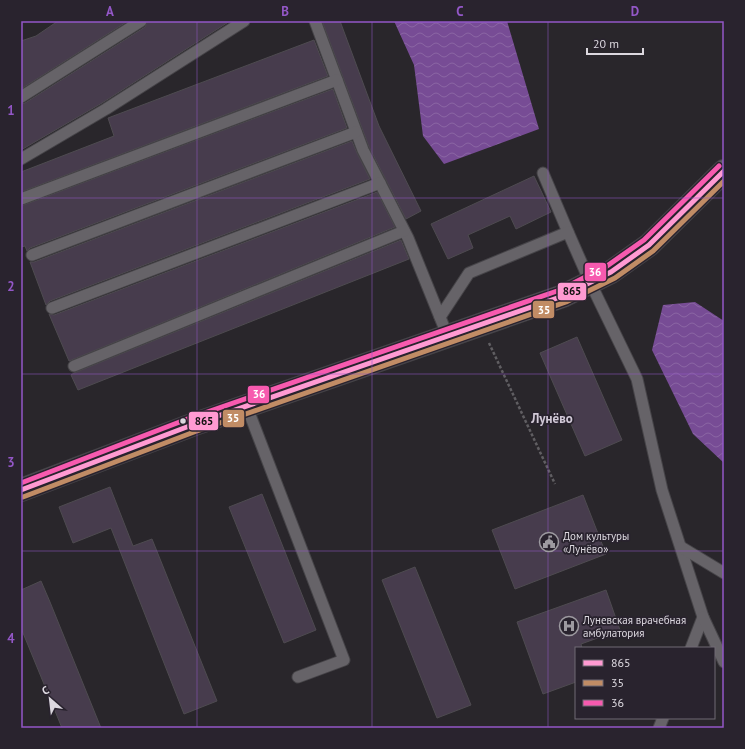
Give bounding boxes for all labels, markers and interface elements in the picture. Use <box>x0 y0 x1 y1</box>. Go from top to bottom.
text: A <box>106 3 114 20</box>
text: B <box>281 3 289 20</box>
text: C <box>456 3 464 20</box>
text: D <box>631 3 639 20</box>
scale bar <box>587 30 643 56</box>
text: 20 m <box>593 36 619 51</box>
text: 1 <box>7 102 15 119</box>
line badge: 36 <box>584 262 607 282</box>
text: 36 <box>589 265 601 279</box>
text: 2 <box>7 278 15 295</box>
line badge: 865 <box>557 282 587 301</box>
text: 865 <box>563 284 581 298</box>
line badge: 35 <box>532 300 555 319</box>
text: 35 <box>538 303 550 317</box>
line badge: 36 <box>247 385 270 404</box>
text: 36 <box>253 387 265 401</box>
line badge: 35 <box>222 409 245 428</box>
district label: Лунёво <box>530 410 573 427</box>
line badge: 865 <box>188 411 219 431</box>
text: 35 <box>227 411 239 425</box>
text: 865 <box>195 414 213 428</box>
unlabelled marker <box>178 416 188 426</box>
text: 3 <box>7 454 15 471</box>
place label: Дом культуры «Лунёво» <box>563 529 629 556</box>
public building icon: Дом культуры «Лунёво» <box>538 531 560 553</box>
place label: Луневская врачебная амбулатория <box>582 613 686 640</box>
hospital icon: Луневская врачебная амбулатория <box>558 615 580 637</box>
text: 4 <box>7 630 15 647</box>
legend <box>575 647 715 719</box>
text: 865 <box>611 655 631 670</box>
text: 35 <box>611 675 624 690</box>
north arrow <box>30 679 70 719</box>
text: С <box>39 683 51 698</box>
text: 36 <box>611 695 624 710</box>

